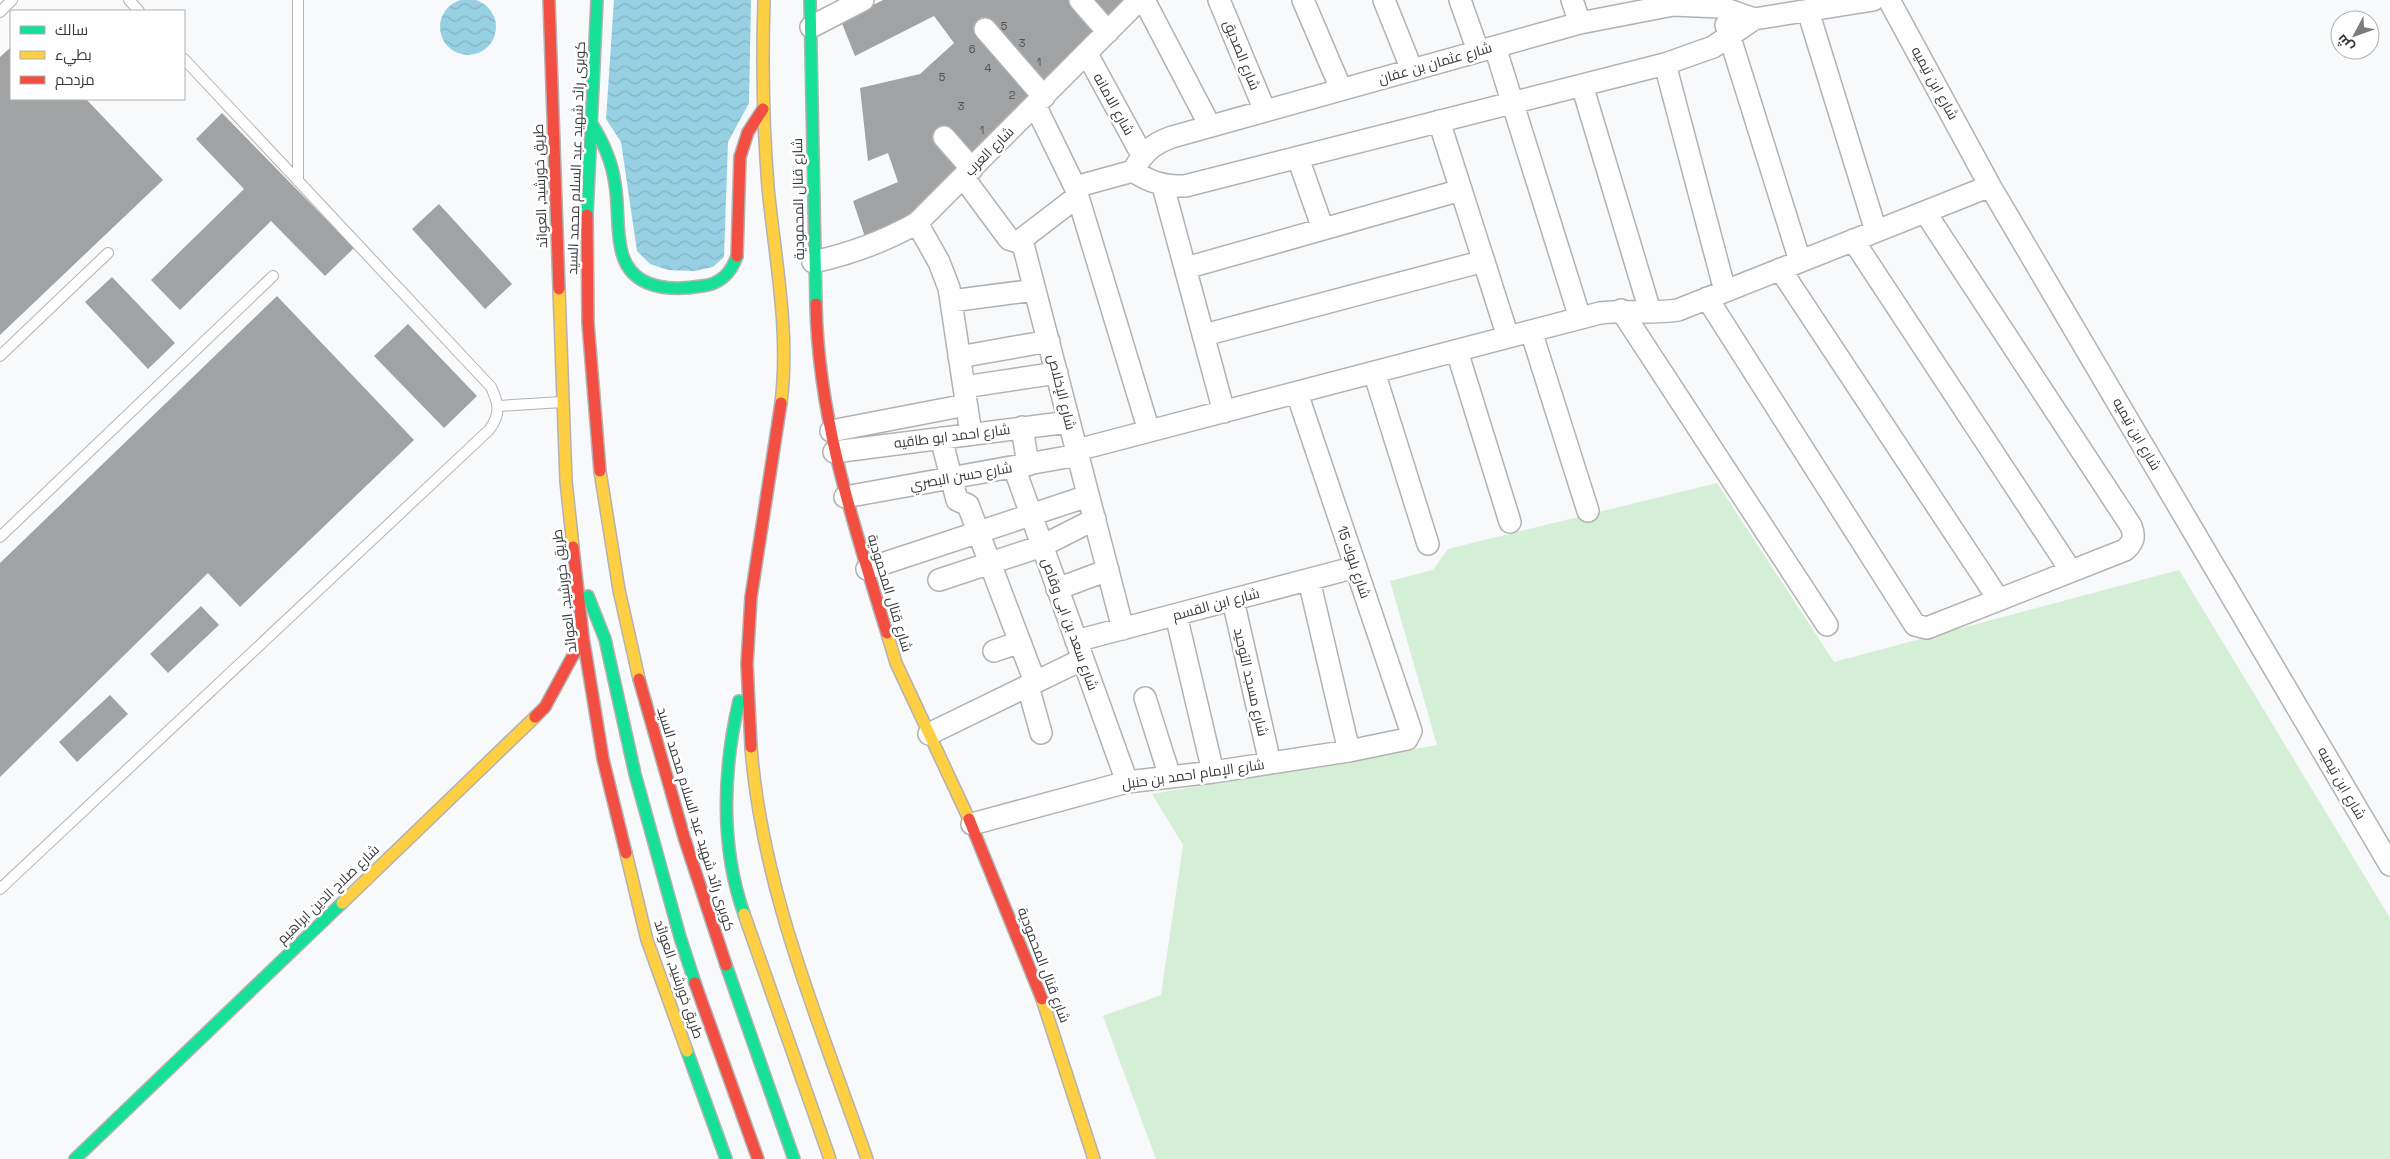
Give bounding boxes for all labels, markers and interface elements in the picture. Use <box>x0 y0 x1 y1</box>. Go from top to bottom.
legend <box>10 10 185 100</box>
north arrow <box>2330 10 2380 60</box>
street label: شارع الصديق <box>1220 17 1264 93</box>
house number: 5 <box>1001 19 1008 33</box>
text: سالك <box>55 20 88 39</box>
text: ش <box>2332 31 2358 56</box>
house number: 3 <box>1019 36 1026 50</box>
street label: شارع عثمان بن عفان <box>1376 38 1494 88</box>
street label: كوبرى رائد شهيد عبد السلام محمد السيد <box>563 41 590 275</box>
house number: 6 <box>969 42 976 56</box>
street label: شارع ابن تيميه <box>1907 43 1963 123</box>
text: بطيء <box>55 45 92 67</box>
house number: 1 <box>1037 55 1041 69</box>
house number: 4 <box>985 61 992 75</box>
text: مزدحم <box>55 70 95 90</box>
house number: 5 <box>939 70 946 84</box>
street label: شارع الامانه <box>1090 70 1138 138</box>
house number: 2 <box>1009 88 1016 102</box>
house number: 3 <box>958 99 965 113</box>
street label: طريق خورشيد, العوائد <box>529 123 551 249</box>
street label: شارع العرب <box>961 123 1017 179</box>
house number: 1 <box>980 123 984 137</box>
street label: شارع قنال المحمودية <box>788 138 808 260</box>
street label: شارع الإخلاص <box>1044 352 1080 432</box>
street label: شارع ابن تيميه <box>2109 394 2165 474</box>
street label: شارع احمد ابو طاقيه <box>893 420 1011 452</box>
street label: شارع حسن البصري <box>908 458 1014 497</box>
street label: شارع بلوك 15 <box>1333 523 1375 601</box>
street label: طريق خورشيد, العوائد <box>547 528 581 654</box>
street label: شارع قنال المحمودية <box>864 532 916 654</box>
street label: شارع سعد بن ابى وقاص <box>1038 555 1102 693</box>
street label: شارع ابن القسم <box>1170 584 1262 625</box>
street label: شارع مسجد التوحيد <box>1230 626 1272 738</box>
street label: كوبرى رائد شهيد عبد السلام محمد السيد <box>652 705 739 934</box>
street label: شارع ابن تيميه <box>2314 743 2370 823</box>
street label: شارع الإمام احمد بن حنبل <box>1120 755 1266 794</box>
street label: شارع صلاح الدين ابراهيم <box>273 840 384 948</box>
street label: شارع قنال المحمودية <box>1014 905 1074 1025</box>
street label: طريق خورشيد, العوائد <box>650 917 708 1041</box>

